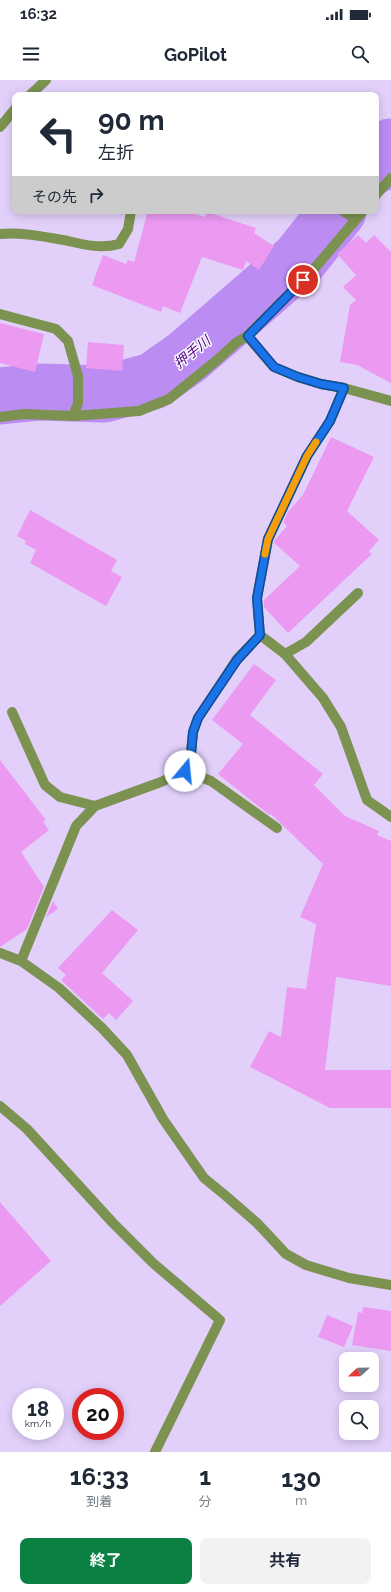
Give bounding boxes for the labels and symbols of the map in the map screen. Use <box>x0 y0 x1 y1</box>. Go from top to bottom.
pin <box>286 263 320 297</box>
water label: 押手川 <box>171 331 215 371</box>
position arrow <box>164 750 206 792</box>
north arrow <box>339 1352 379 1392</box>
speed limit sign: 20 <box>72 1388 124 1440</box>

